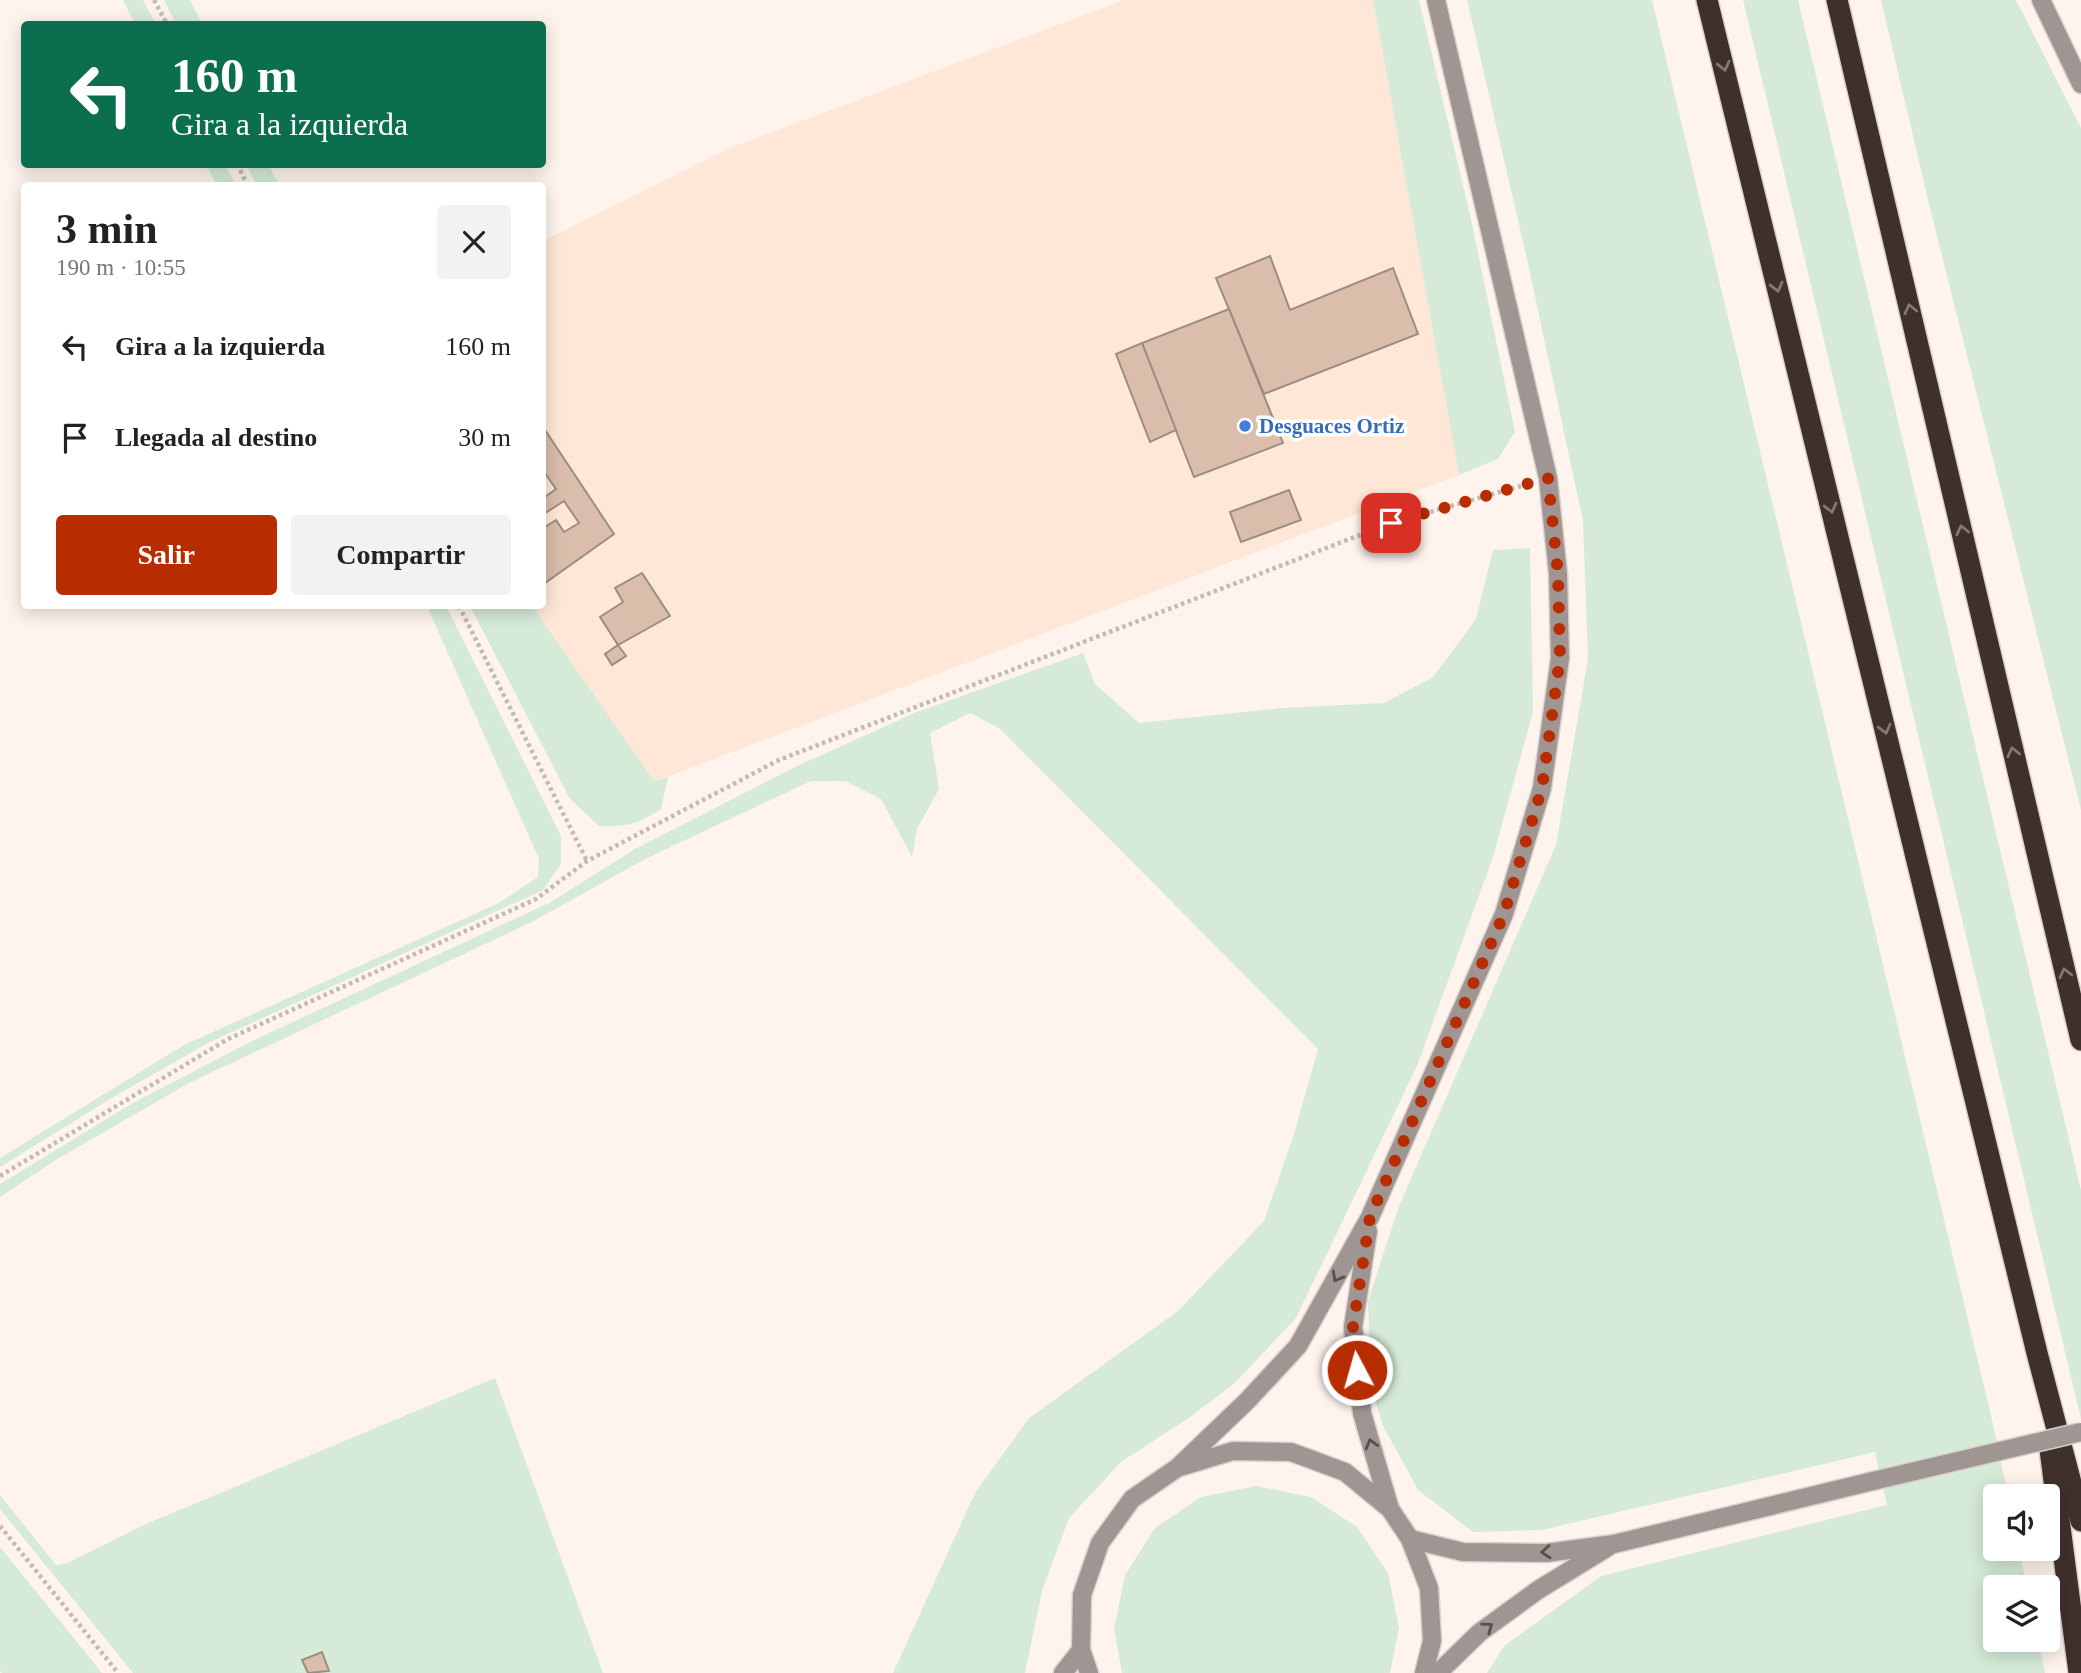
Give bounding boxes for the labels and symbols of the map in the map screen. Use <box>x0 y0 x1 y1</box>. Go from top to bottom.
one-way arrow <box>1715 60 1730 72</box>
one-way arrow <box>1769 281 1784 293</box>
one-way arrow <box>1903 303 1918 315</box>
place label: Desguaces Ortiz <box>1259 414 1404 438</box>
marker: Desguaces Ortiz <box>1237 418 1253 434</box>
pin <box>1361 493 1421 553</box>
one-way arrow <box>1823 502 1838 514</box>
one-way arrow <box>1955 524 1970 536</box>
one-way arrow <box>1877 723 1891 735</box>
one-way arrow <box>2007 746 2022 758</box>
one-way arrow <box>2059 967 2074 979</box>
one-way arrow <box>1332 1270 1345 1282</box>
position arrow <box>1320 1333 1394 1407</box>
one-way arrow <box>1365 1438 1379 1450</box>
one-way arrow <box>1541 1544 1552 1559</box>
one-way arrow <box>1480 1622 1493 1635</box>

